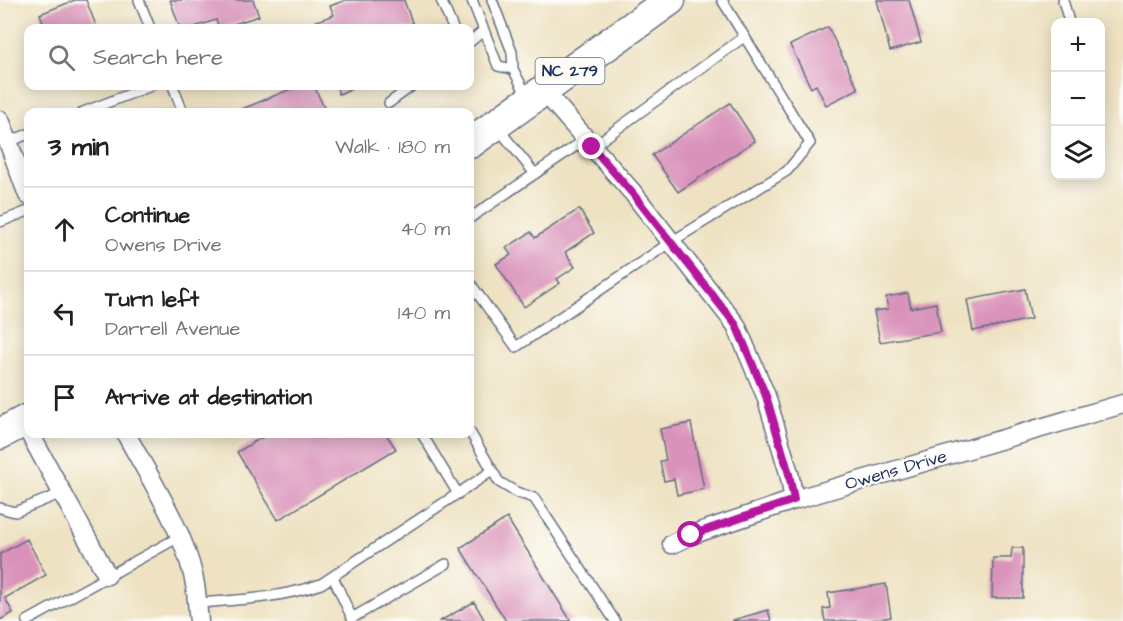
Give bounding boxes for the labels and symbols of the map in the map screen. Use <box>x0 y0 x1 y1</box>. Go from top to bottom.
road number: NC 279 <box>536 58 604 84</box>
route end <box>578 133 604 159</box>
street label: Owens Drive <box>842 443 950 496</box>
route start <box>677 521 703 547</box>

